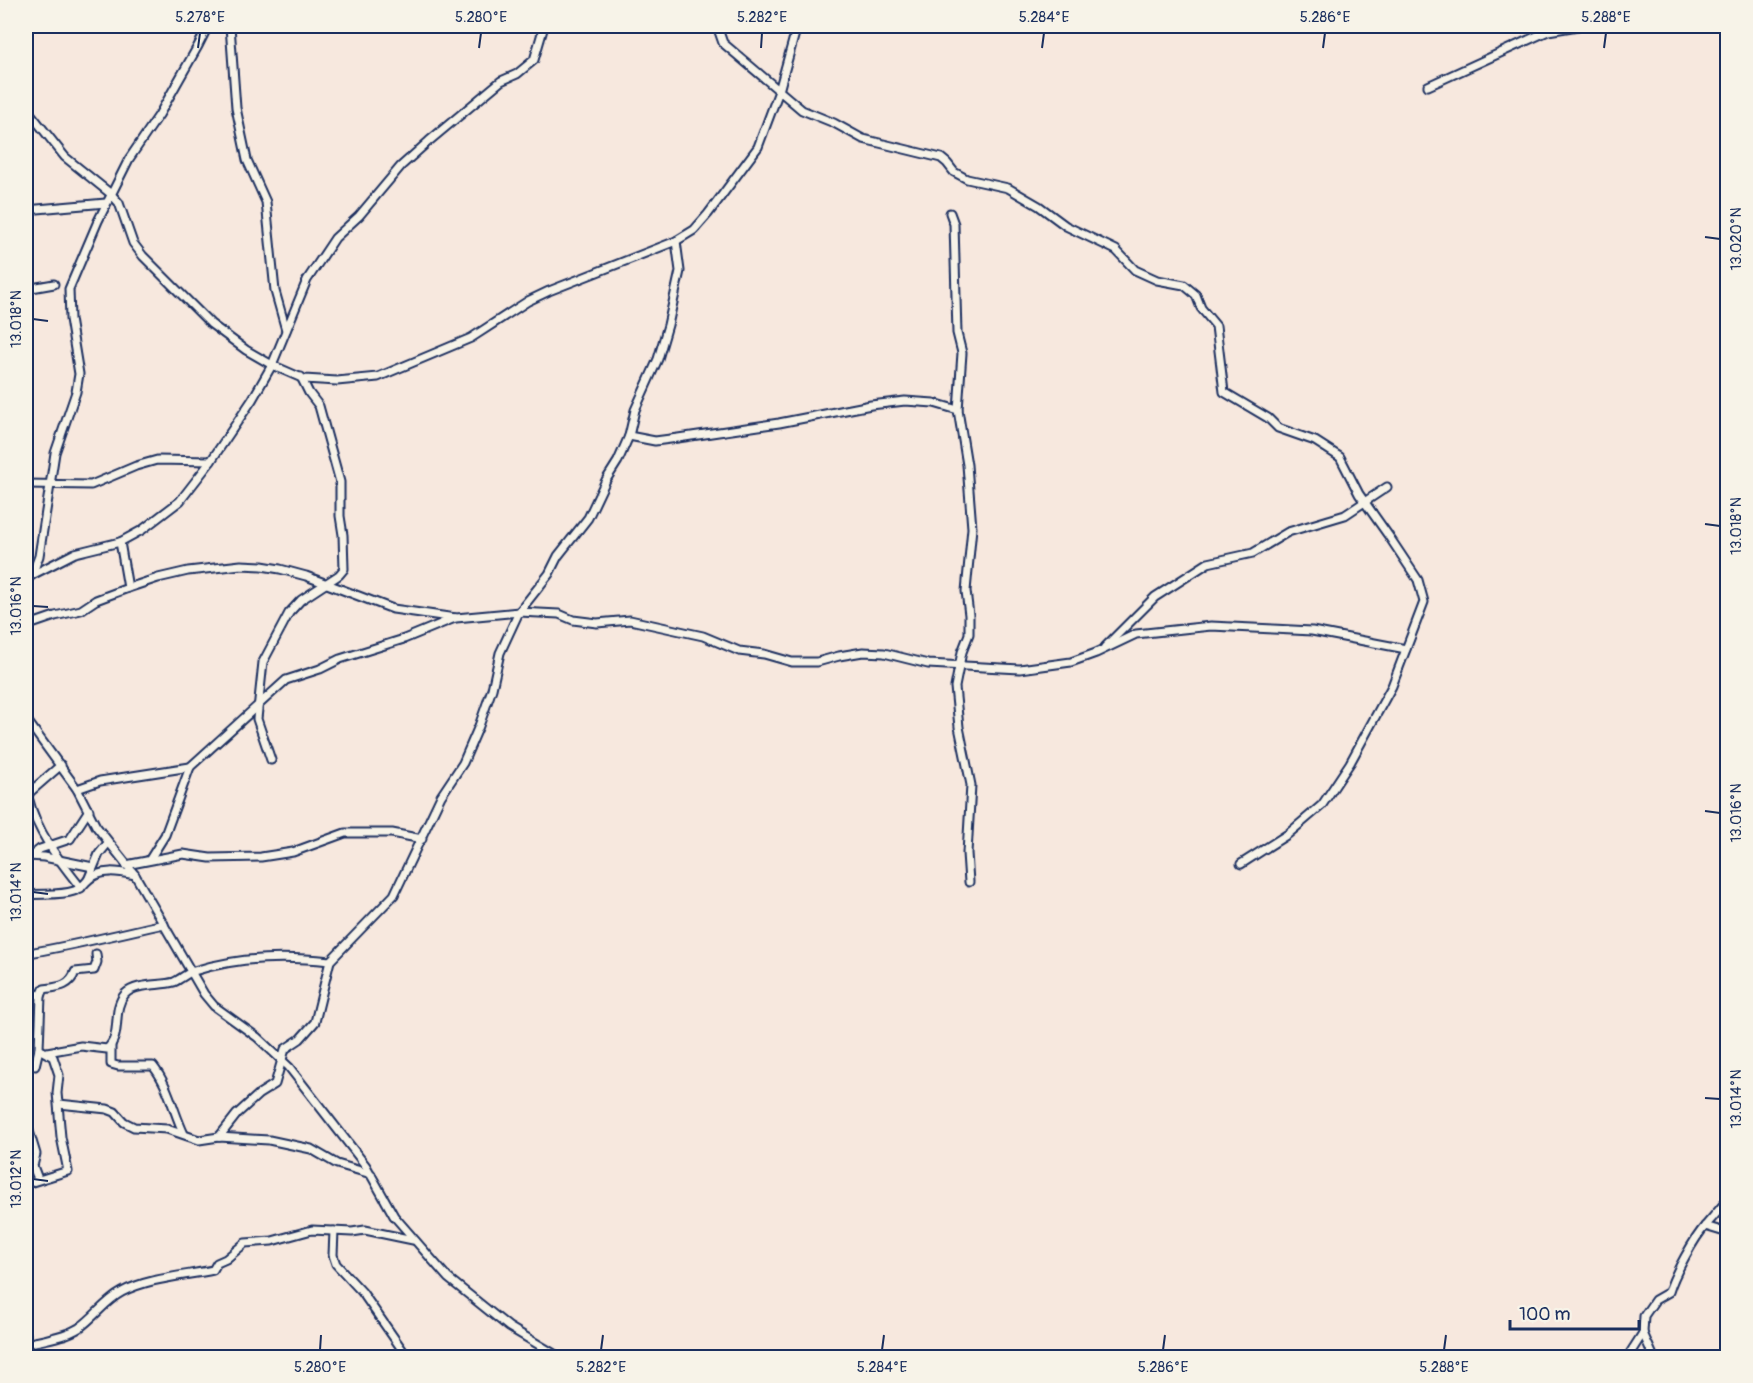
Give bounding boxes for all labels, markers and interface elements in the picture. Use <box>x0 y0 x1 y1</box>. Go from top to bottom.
text: 5.278°E <box>175 8 225 27</box>
text: 5.280°E <box>455 8 507 27</box>
text: 5.282°E <box>737 8 787 27</box>
text: 5.284°E <box>1019 8 1069 27</box>
text: 5.286°E <box>1300 8 1350 27</box>
text: 5.288°E <box>1581 8 1631 27</box>
text: 13.020°N <box>1727 207 1746 271</box>
text: 13.018°N <box>7 290 26 348</box>
text: 13.018°N <box>1727 497 1746 555</box>
text: 13.016°N <box>7 576 26 636</box>
text: 13.016°N <box>1727 783 1746 843</box>
text: 13.014°N <box>7 862 26 922</box>
text: 13.014°N <box>1727 1069 1746 1129</box>
text: 13.012°N <box>7 1150 26 1208</box>
scale bar <box>1510 1293 1639 1331</box>
text: 100 m <box>1519 1303 1571 1326</box>
text: 5.280°E <box>294 1358 346 1377</box>
text: 5.282°E <box>576 1358 626 1377</box>
text: 5.284°E <box>857 1358 907 1377</box>
text: 5.286°E <box>1138 1358 1188 1377</box>
text: 5.288°E <box>1419 1358 1469 1377</box>

